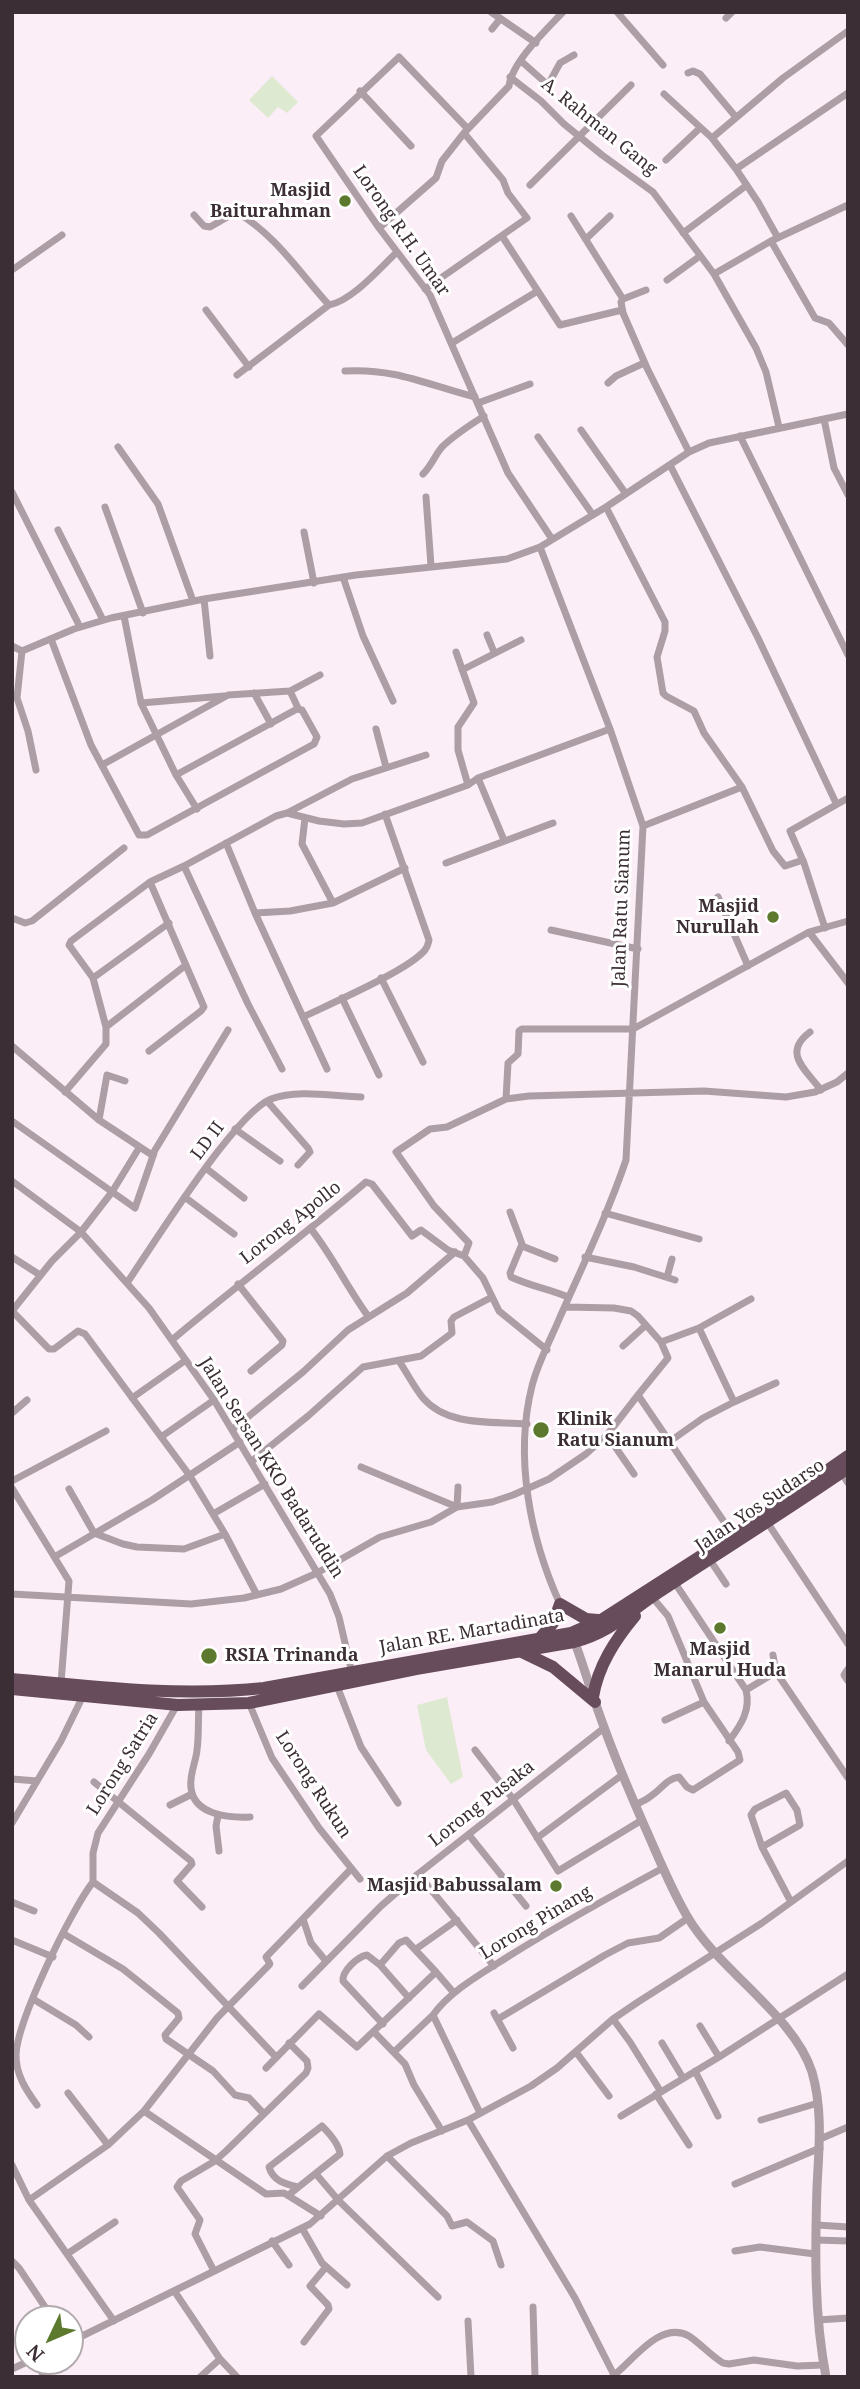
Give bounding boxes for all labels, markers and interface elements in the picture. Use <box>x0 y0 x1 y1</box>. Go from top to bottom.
street label: A. Rahman Gang <box>537 74 661 180</box>
street label: Lorong R.H. Umar <box>348 161 454 301</box>
place label: Masjid Baiturahman <box>210 180 331 222</box>
marker: Masjid Baiturahman <box>337 193 353 209</box>
street label: Jalan Ratu Sianum <box>608 828 636 988</box>
place label: Masjid Nurullah <box>676 896 759 939</box>
marker: Masjid Nurullah <box>765 909 781 925</box>
street label: LD II <box>187 1118 229 1164</box>
street label: Lorong Apollo <box>236 1177 346 1269</box>
street label: Jalan Sersan KKO Badaruddin <box>194 1354 348 1582</box>
place label: Klinik Ratu Sianum <box>557 1409 674 1452</box>
marker: Klinik Ratu Sianum <box>531 1420 551 1440</box>
street label: Jalan Yos Sudarso <box>691 1455 829 1557</box>
street label: Jalan RE. Martadinata <box>378 1605 566 1659</box>
marker: Masjid Manarul Huda <box>712 1620 728 1636</box>
place label: Masjid Manarul Huda <box>654 1639 786 1682</box>
place label: RSIA Trinanda <box>225 1645 358 1667</box>
marker: RSIA Trinanda <box>199 1646 219 1666</box>
street label: Lorong Satria <box>83 1709 163 1819</box>
street label: Lorong Rukun <box>270 1727 356 1843</box>
street label: Lorong Pusaka <box>425 1756 539 1852</box>
place label: Masjid Babussalam <box>367 1875 542 1897</box>
marker: Masjid Babussalam <box>548 1878 564 1894</box>
street label: Lorong Pinang <box>476 1881 596 1965</box>
north arrow <box>14 2305 84 2375</box>
text: N <box>21 2339 50 2368</box>

